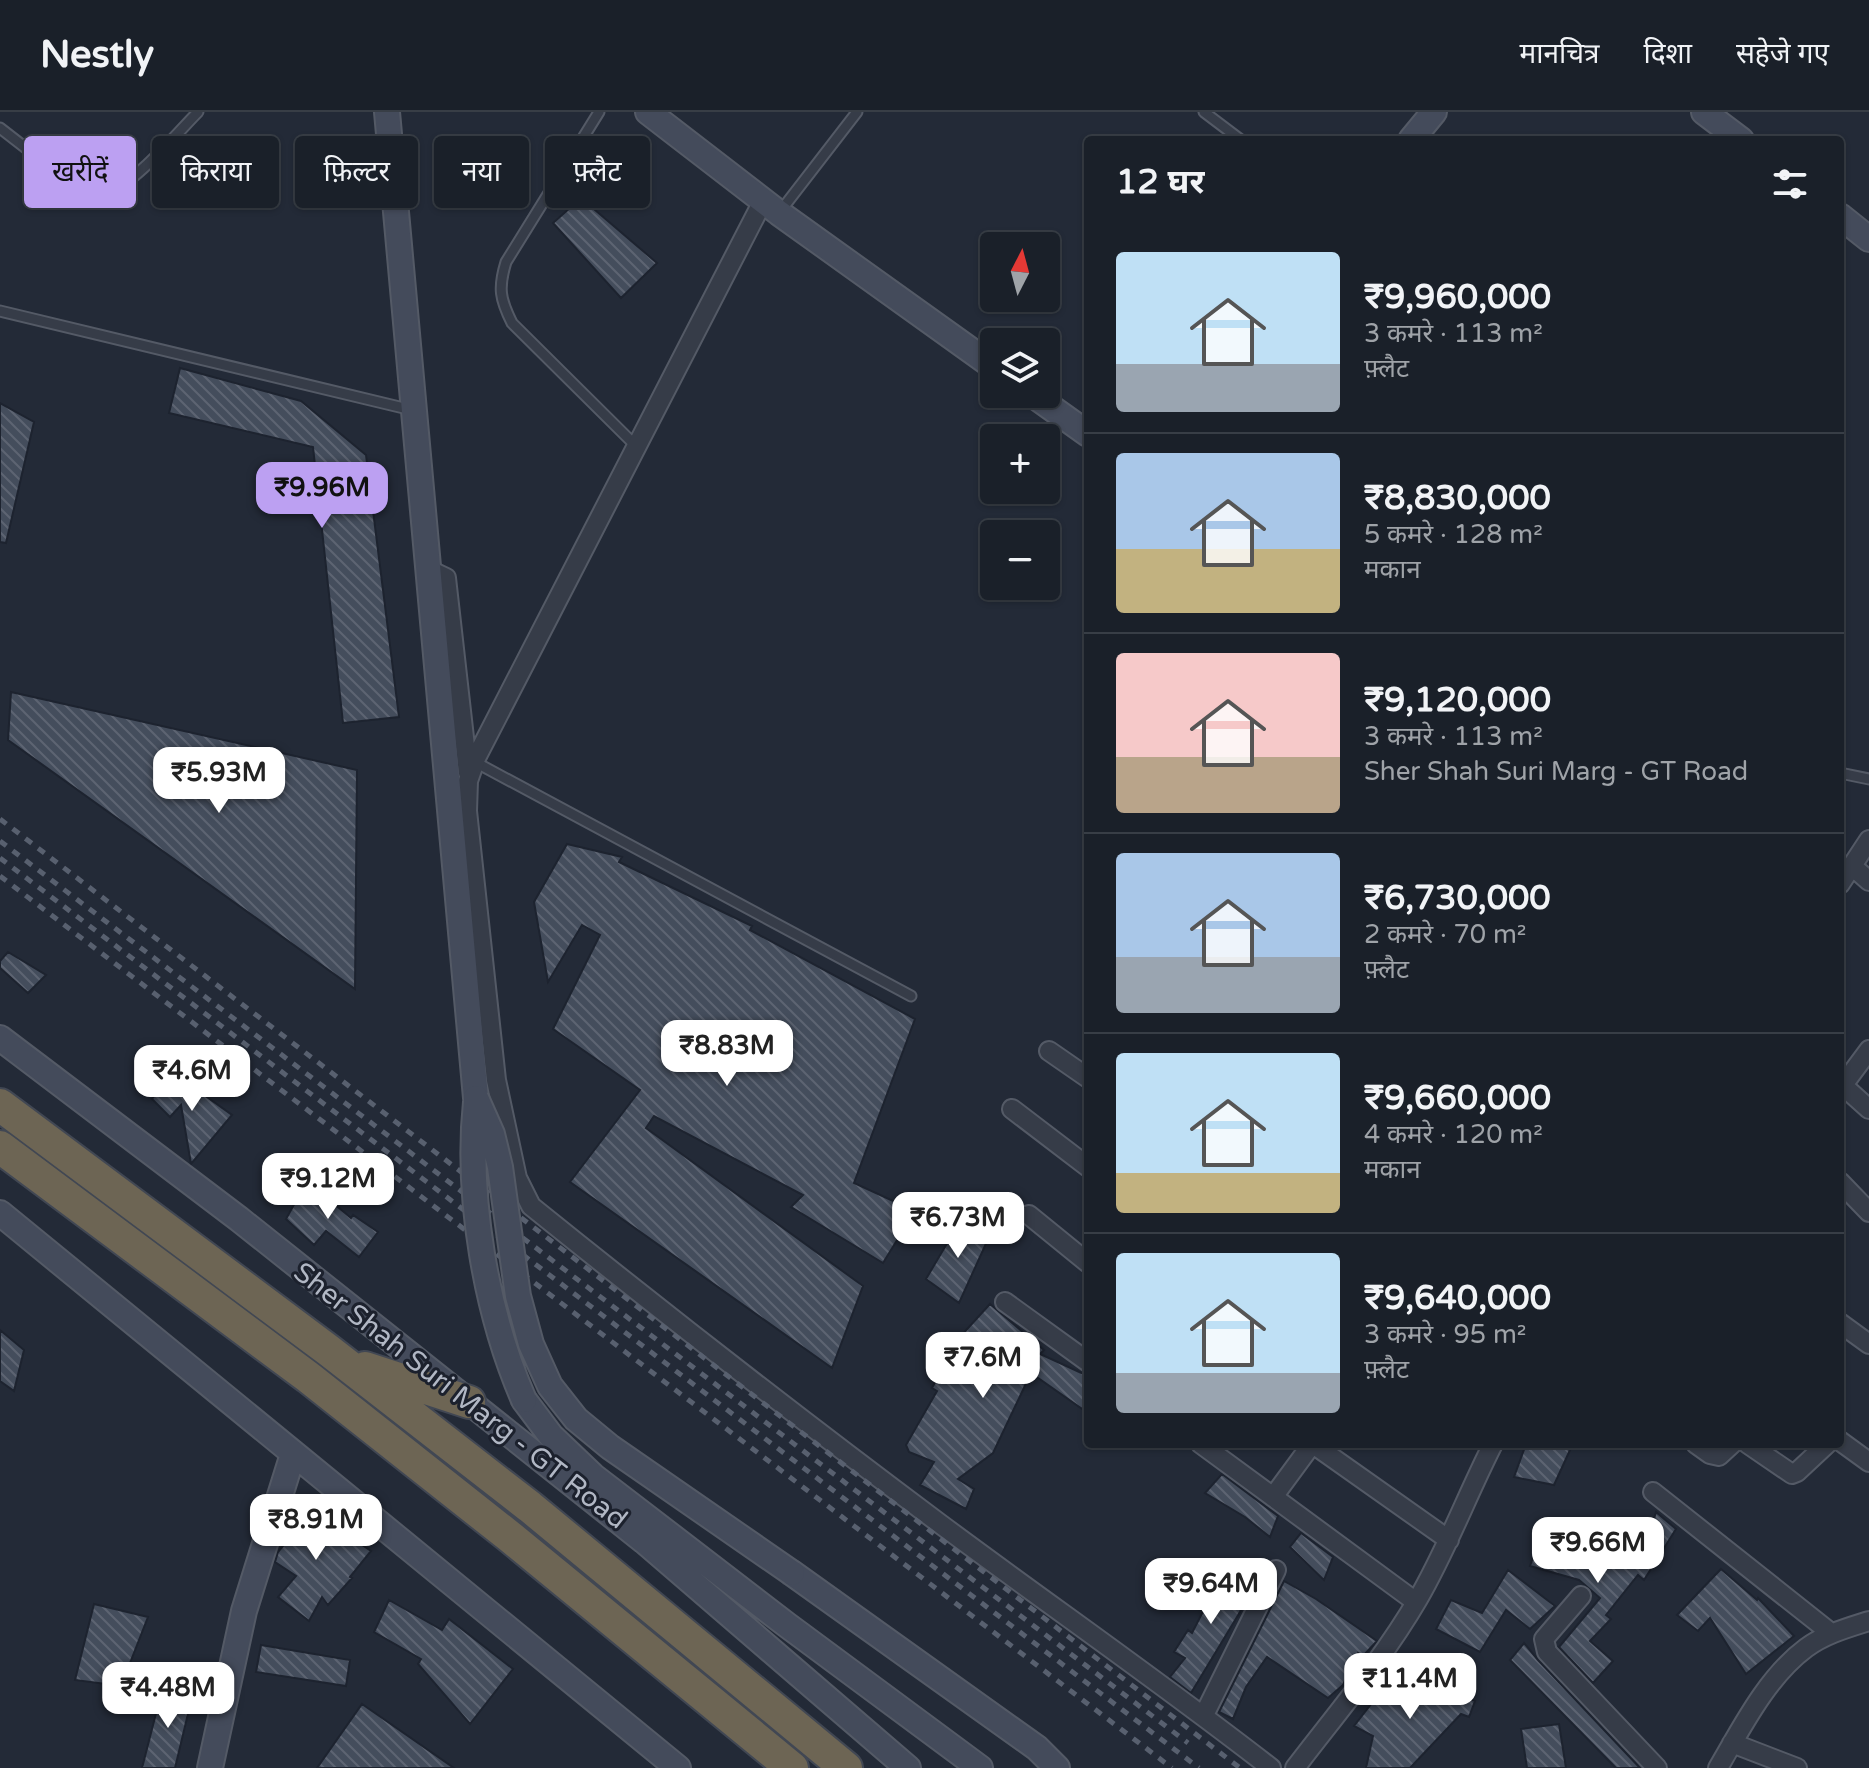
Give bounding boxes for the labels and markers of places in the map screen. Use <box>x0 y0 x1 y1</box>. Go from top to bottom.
pin: ₹9.96M <box>257 462 387 530</box>
pin: ₹5.93M <box>154 747 284 815</box>
pin: ₹8.83M <box>662 1020 792 1088</box>
pin: ₹4.6M <box>136 1045 248 1113</box>
pin: ₹9.12M <box>263 1153 393 1221</box>
pin: ₹6.73M <box>893 1192 1023 1260</box>
pin: ₹7.6M <box>927 1332 1039 1400</box>
pin: ₹8.91M <box>251 1494 381 1562</box>
pin: ₹9.66M <box>1533 1517 1663 1585</box>
pin: ₹9.64M <box>1146 1558 1276 1626</box>
pin: ₹11.4M <box>1345 1653 1475 1721</box>
pin: ₹4.48M <box>103 1662 233 1730</box>

